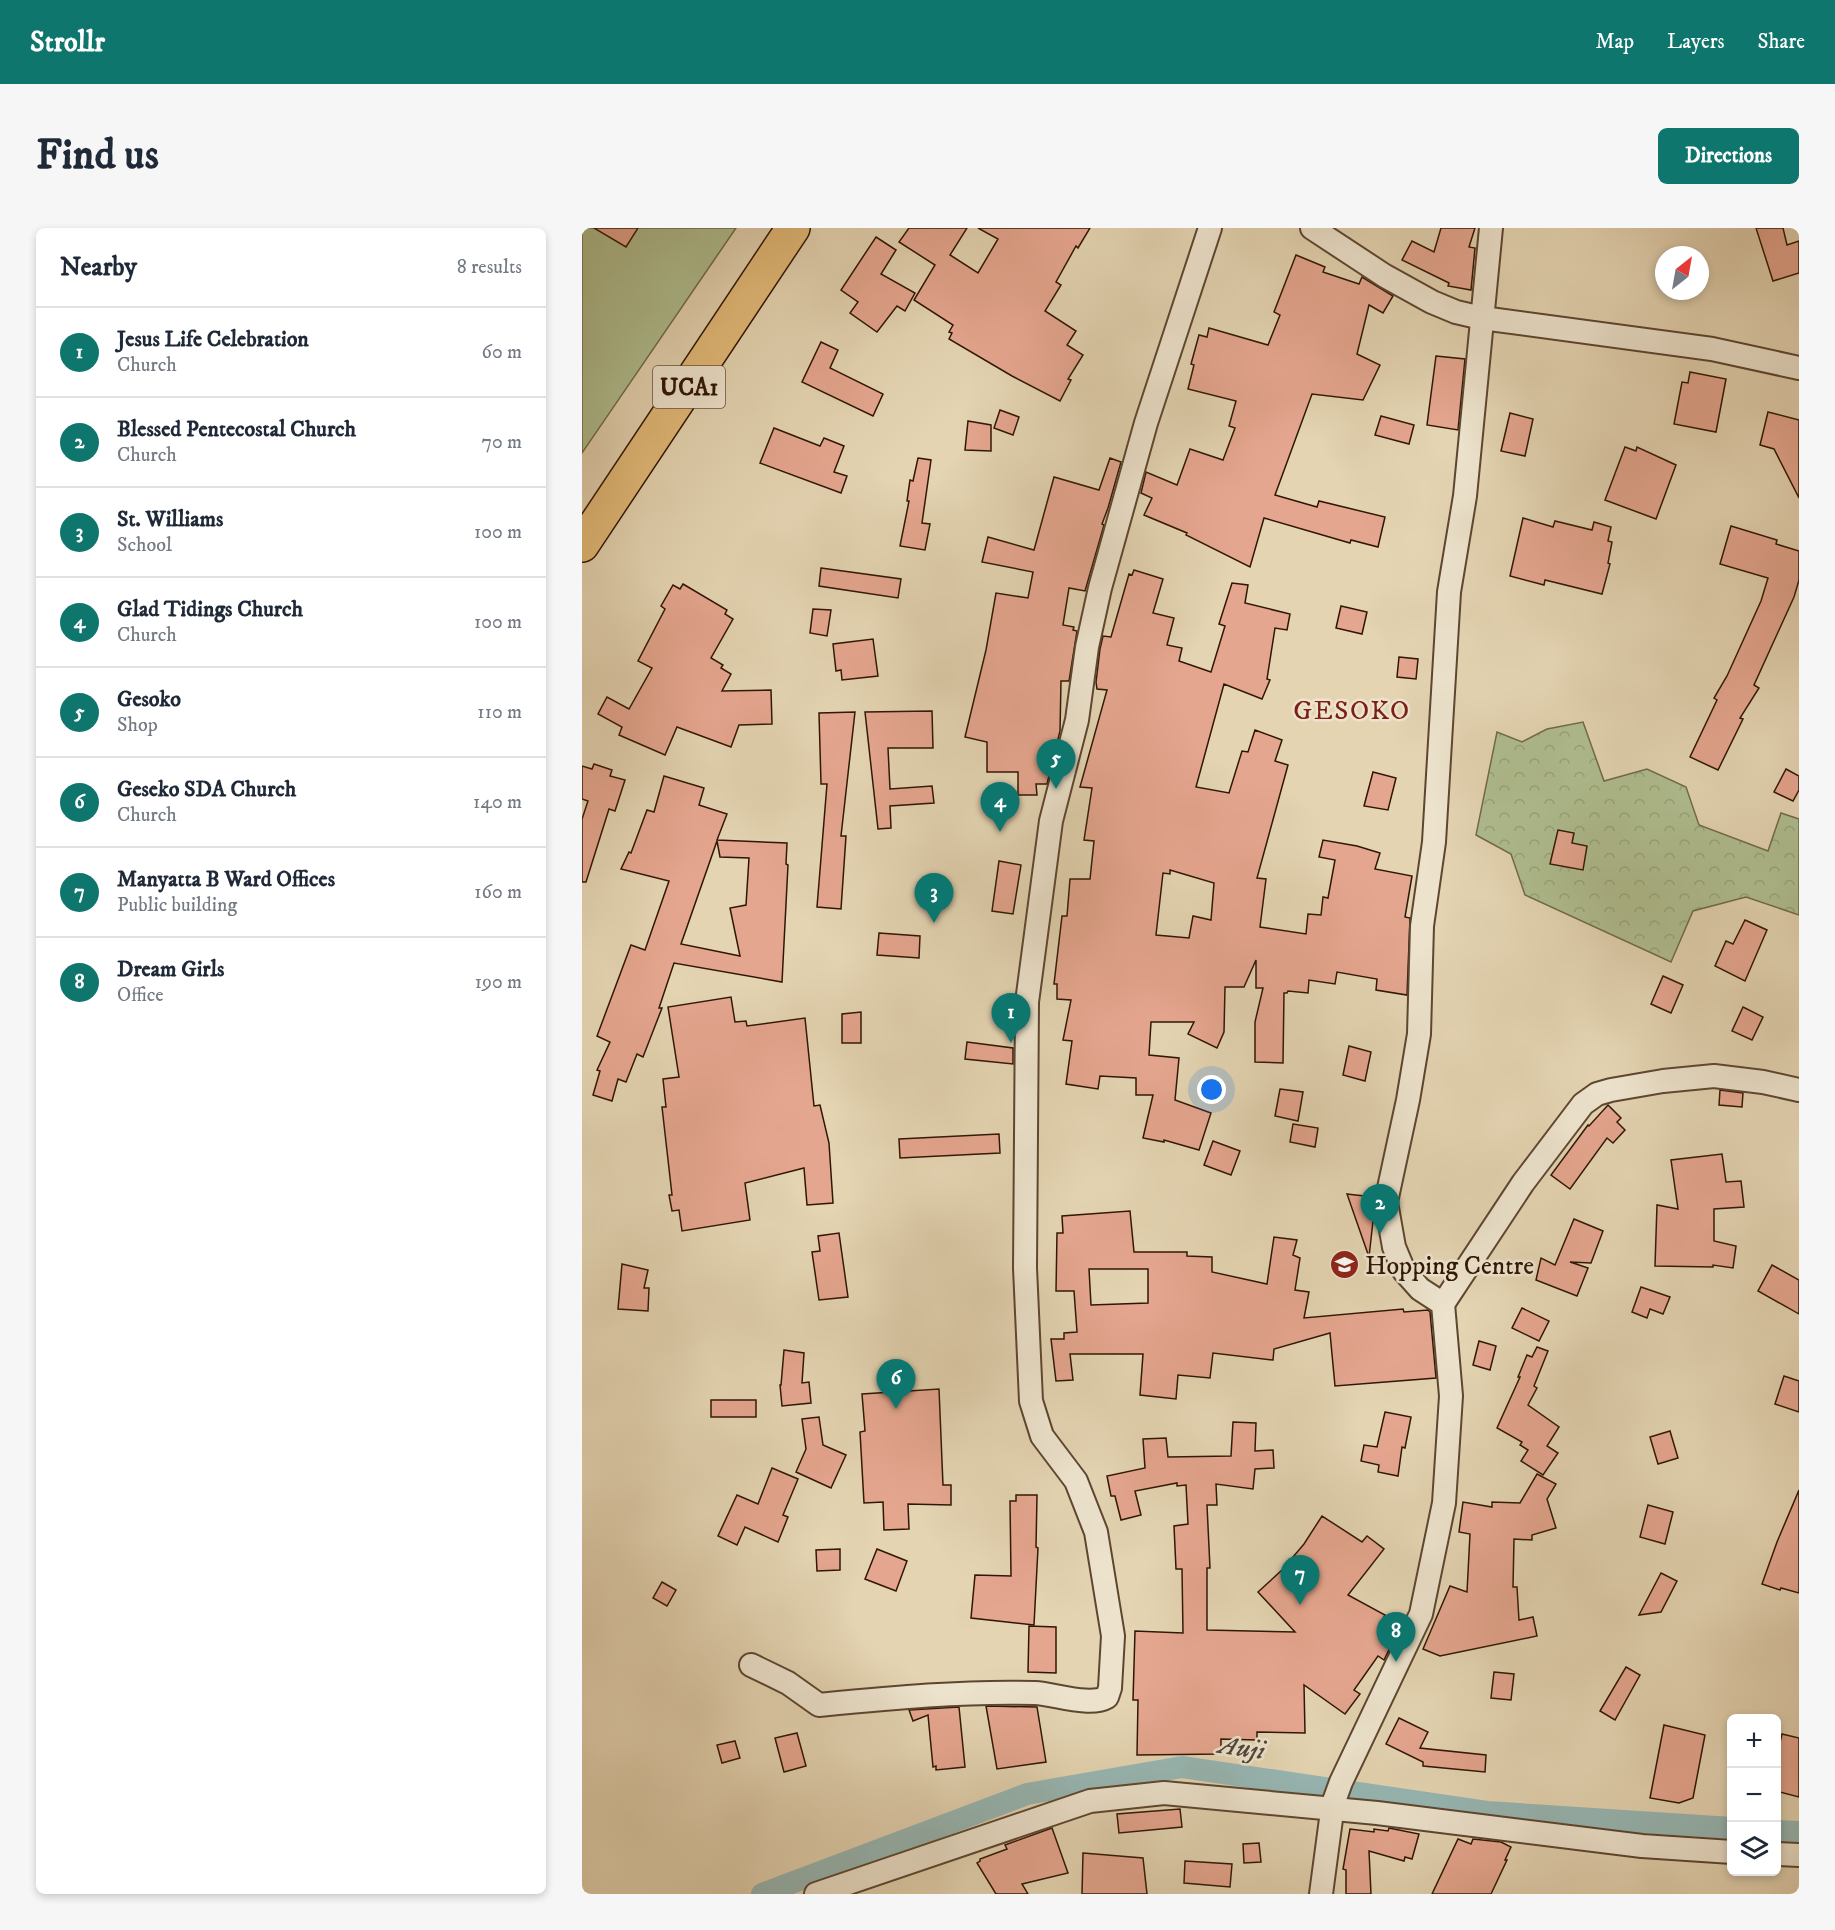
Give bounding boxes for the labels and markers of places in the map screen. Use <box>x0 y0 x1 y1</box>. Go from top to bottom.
pin: 5 <box>1036 740 1076 789</box>
pin: 4 <box>980 782 1020 832</box>
pin: 3 <box>914 874 954 923</box>
pin: 1 <box>992 994 1030 1043</box>
pin: 2 <box>1360 1184 1400 1234</box>
school or university icon: Hopping Centre <box>1328 1249 1360 1281</box>
place label: Hopping Centre <box>1365 1250 1534 1283</box>
pin: 6 <box>876 1360 916 1409</box>
pin: 7 <box>1280 1556 1320 1605</box>
pin: 8 <box>1376 1612 1416 1662</box>

